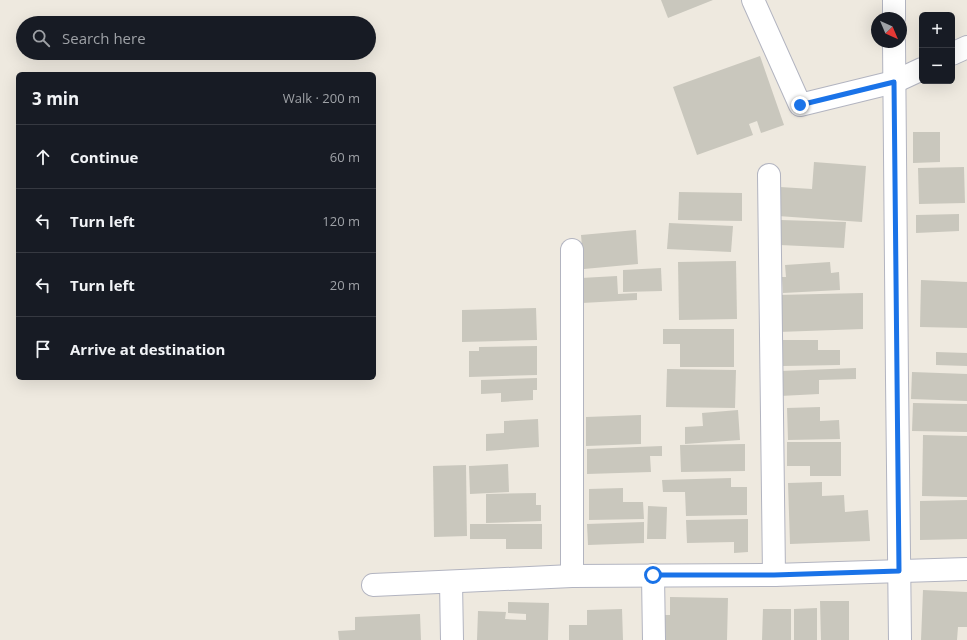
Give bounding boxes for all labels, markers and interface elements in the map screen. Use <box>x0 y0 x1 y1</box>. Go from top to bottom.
north arrow <box>871 12 907 48</box>
map controls <box>919 12 955 84</box>
button: + <box>919 12 955 48</box>
search box <box>16 16 376 60</box>
icon: search <box>30 27 52 49</box>
text: Search here <box>62 28 146 48</box>
button: − <box>919 48 955 84</box>
text: 3 min <box>32 87 79 110</box>
text: Walk · 200 m <box>283 89 360 107</box>
route end <box>791 96 809 114</box>
icon: ahead <box>32 146 54 168</box>
text: Continue <box>70 147 138 167</box>
text: 60 m <box>330 148 360 166</box>
icon: left <box>32 210 54 232</box>
text: Turn left <box>70 211 135 231</box>
text: 120 m <box>322 212 360 230</box>
icon: left <box>32 274 54 296</box>
text: Turn left <box>70 275 135 295</box>
text: 20 m <box>330 276 360 294</box>
icon: arrive <box>32 338 54 360</box>
text: Arrive at destination <box>70 339 225 359</box>
route start <box>644 566 662 584</box>

